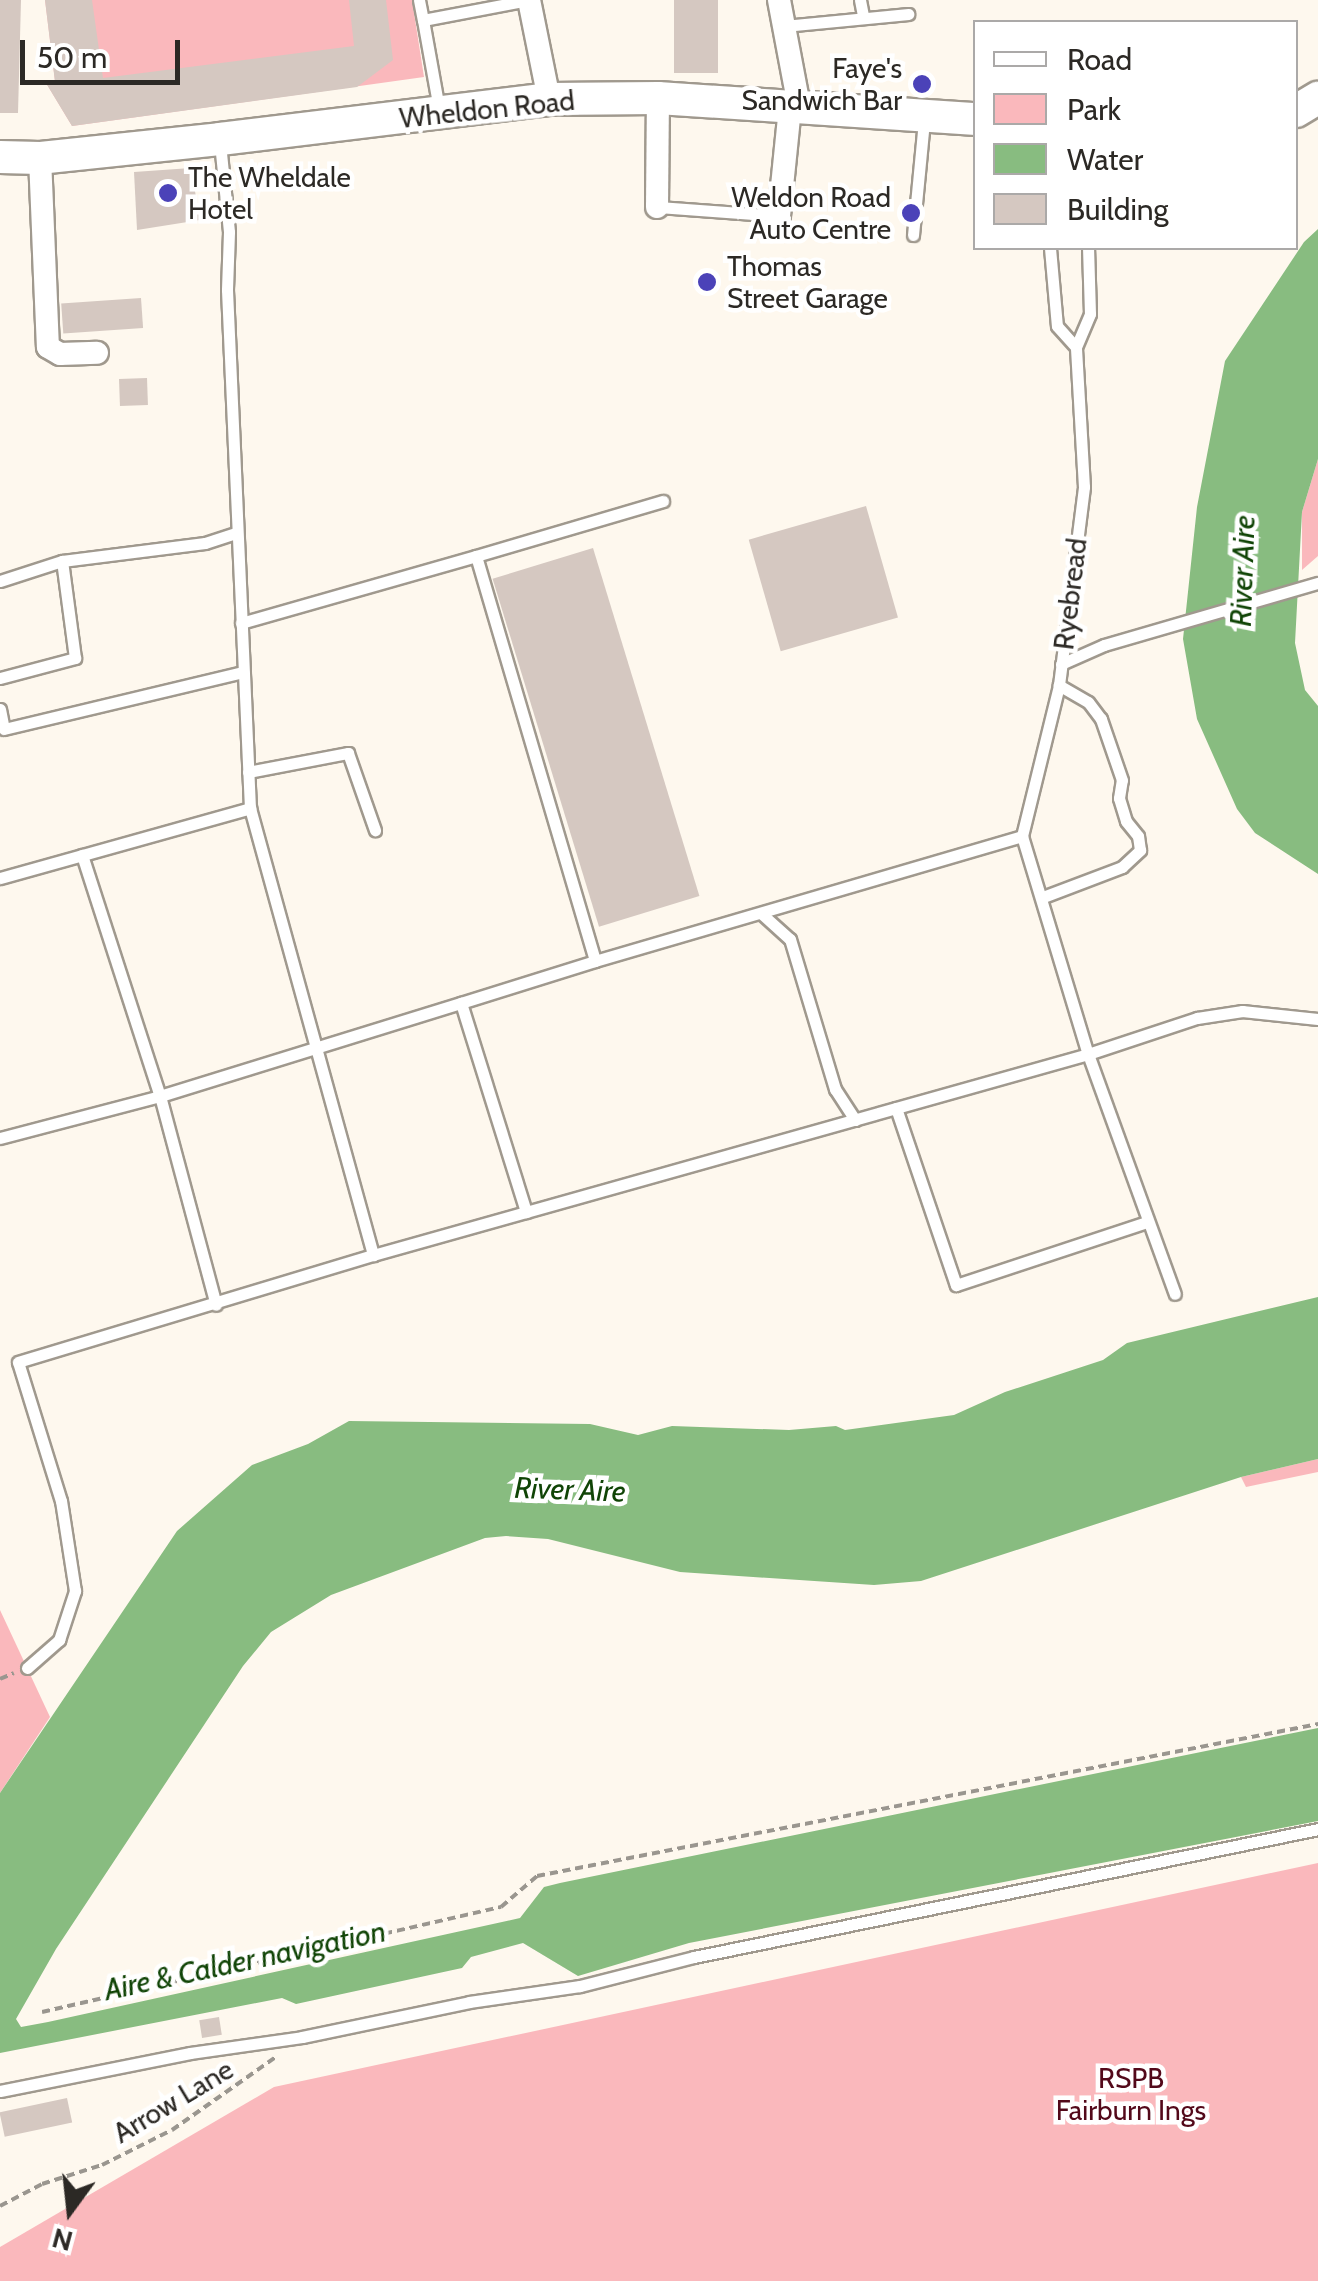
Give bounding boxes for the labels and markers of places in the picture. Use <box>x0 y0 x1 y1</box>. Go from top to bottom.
place label: Faye's Sandwich Bar <box>742 51 902 117</box>
marker: Faye's Sandwich Bar <box>911 73 933 95</box>
place label: The Wheldale Hotel <box>188 160 351 226</box>
place label: Weldon Road Auto Centre <box>731 180 891 246</box>
marker: The Wheldale Hotel <box>157 182 179 204</box>
marker: Weldon Road Auto Centre <box>900 202 922 224</box>
place label: Thomas Street Garage <box>727 249 888 315</box>
marker: Thomas Street Garage <box>696 271 718 293</box>

